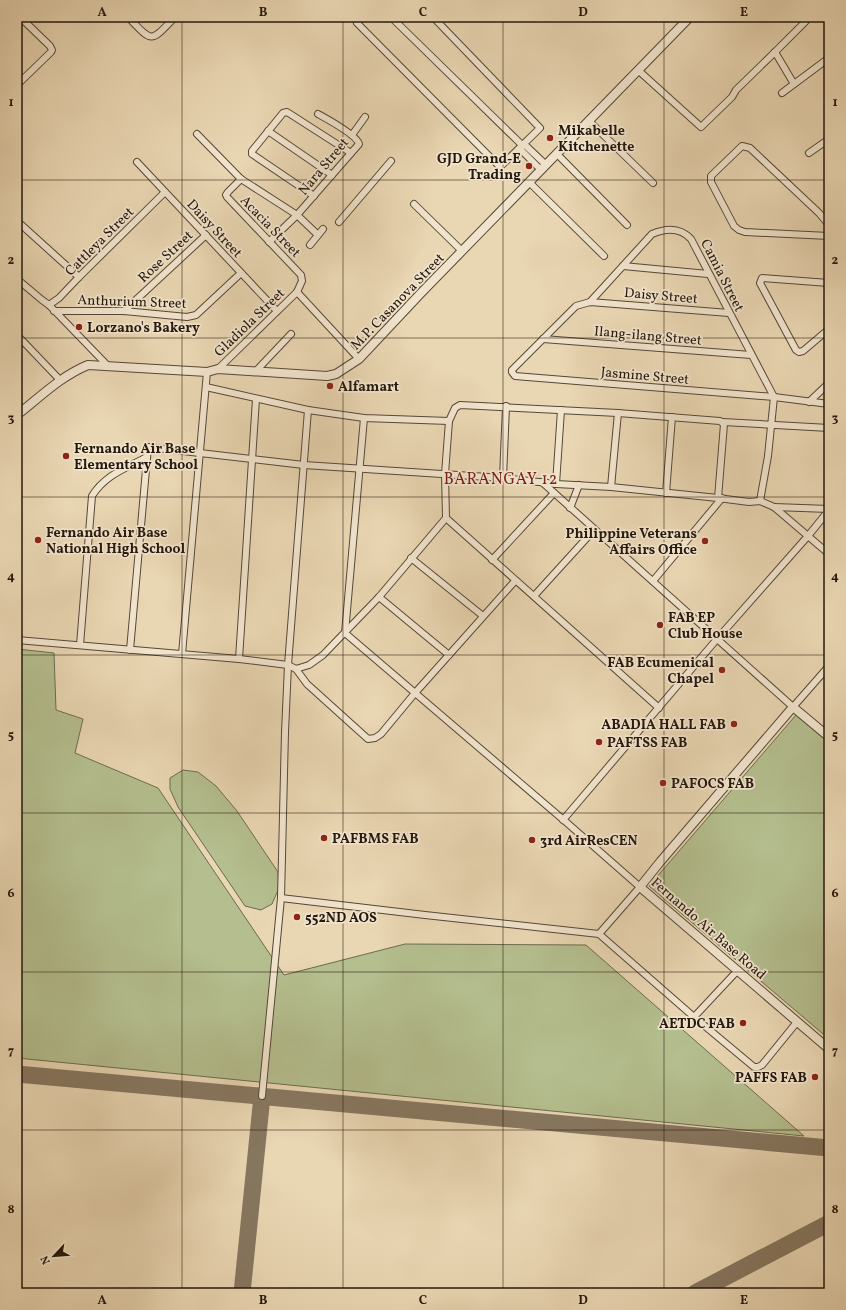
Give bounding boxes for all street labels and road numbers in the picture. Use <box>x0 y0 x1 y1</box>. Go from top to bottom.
street label: Nara Street <box>294 134 354 200</box>
street label: Acacia Street <box>235 192 305 262</box>
street label: Daisy Street <box>182 196 246 263</box>
street label: Cattleya Street <box>61 203 139 281</box>
street label: Rose Street <box>134 227 198 288</box>
street label: Camia Street <box>695 236 748 315</box>
street label: M.P. Casanova Street <box>347 249 449 355</box>
street label: Gladiola Street <box>211 284 290 362</box>
street label: Daisy Street <box>623 284 699 309</box>
street label: Anthurium Street <box>77 291 187 314</box>
street label: Ilang-ilang Street <box>593 322 703 351</box>
street label: Jasmine Street <box>600 363 690 390</box>
street label: Fernando Air Base Road <box>646 874 770 985</box>

